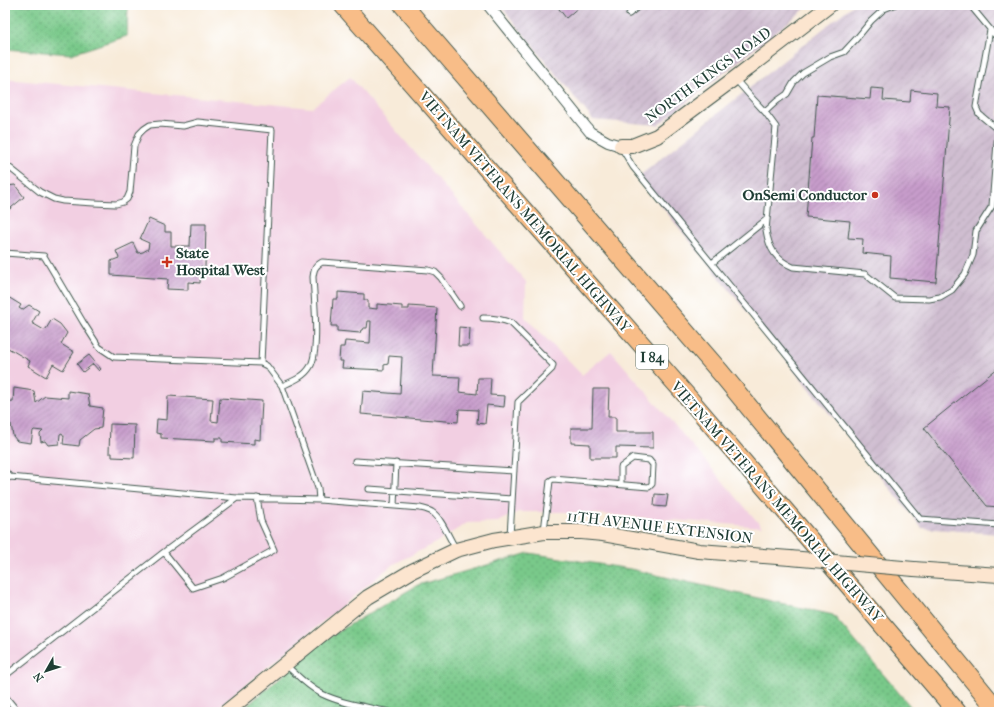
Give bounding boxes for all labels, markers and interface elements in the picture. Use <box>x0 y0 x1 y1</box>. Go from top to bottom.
street label: NORTH KINGS ROAD <box>642 23 774 127</box>
street label: VIETNAM VETERANS MEMORIAL HIGHWAY <box>415 87 635 337</box>
place label: OnSemi Conductor <box>742 186 868 204</box>
marker: OnSemi Conductor <box>870 190 880 200</box>
place label: State Hospital West <box>176 244 266 279</box>
marker: State Hospital West <box>161 256 173 268</box>
road number: I 84 <box>636 345 668 369</box>
street label: VIETNAM VETERANS MEMORIAL HIGHWAY <box>667 377 887 627</box>
street label: 11TH AVENUE EXTENSION <box>566 507 754 547</box>
north arrow <box>26 651 66 691</box>
text: N <box>31 669 46 684</box>

